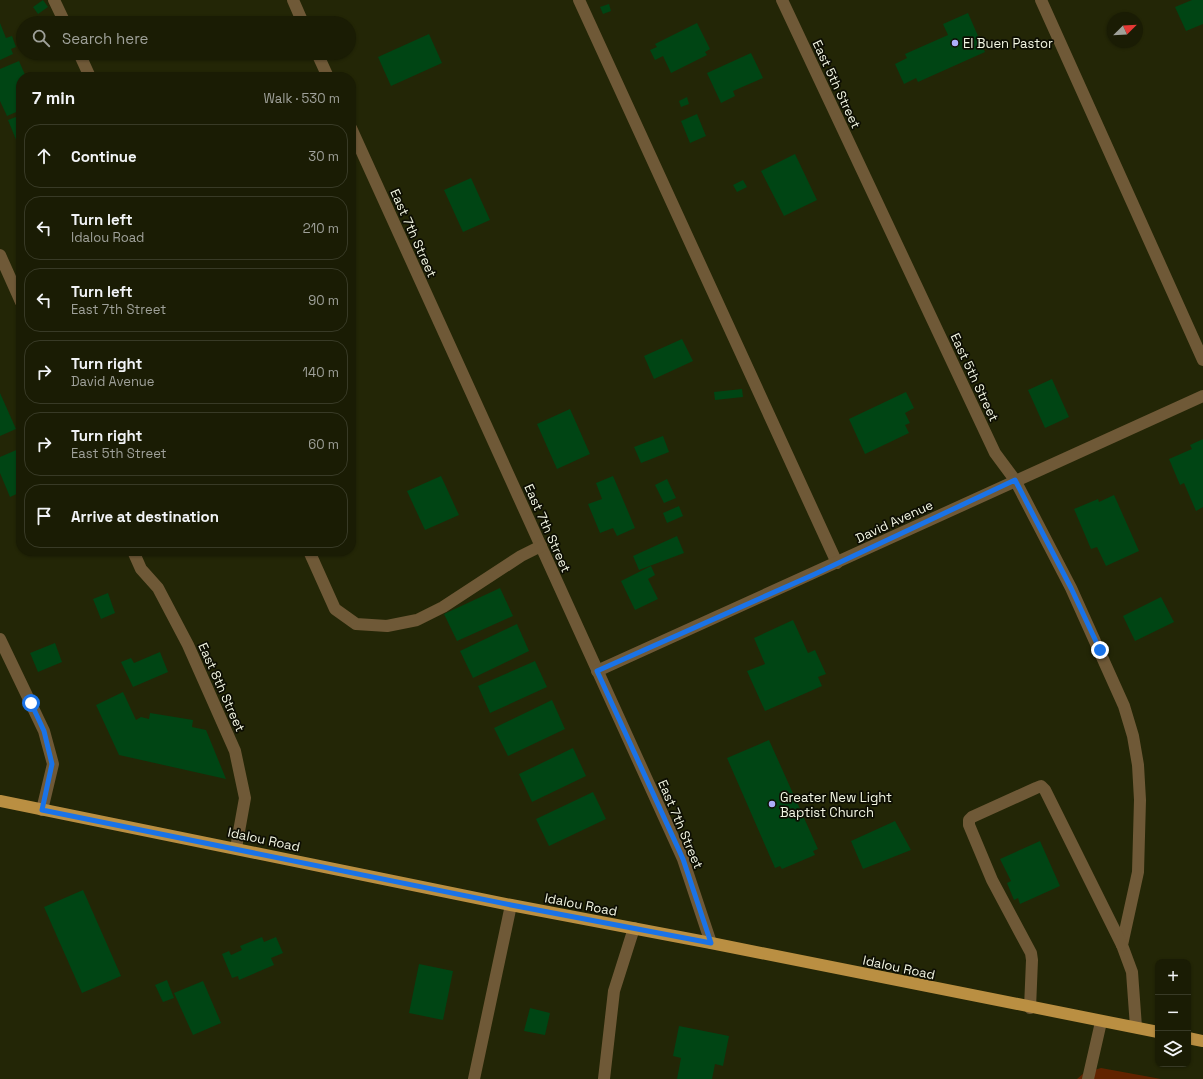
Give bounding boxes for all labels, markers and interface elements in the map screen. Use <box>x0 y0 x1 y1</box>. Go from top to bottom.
north arrow <box>1107 12 1143 48</box>
search box <box>16 16 356 60</box>
icon: search <box>30 27 52 49</box>
text: Search here <box>62 29 148 48</box>
place label: El Buen Pastor <box>963 35 1053 52</box>
street label: East 5th Street <box>809 37 864 131</box>
marker: El Buen Pastor <box>950 38 960 48</box>
text: 7 min <box>32 87 75 109</box>
text: Walk · 530 m <box>263 90 340 107</box>
icon: ahead <box>33 145 55 167</box>
text: Continue <box>71 147 137 166</box>
text: 30 m <box>308 148 339 165</box>
street label: East 7th Street <box>386 186 441 280</box>
text: Turn left <box>71 210 133 229</box>
icon: left <box>33 217 55 239</box>
text: 210 m <box>303 220 339 237</box>
text: Idalou Road <box>71 229 144 246</box>
text: Turn left <box>71 282 133 301</box>
icon: left <box>33 289 55 311</box>
text: 90 m <box>308 292 339 309</box>
text: East 7th Street <box>71 301 166 318</box>
street label: East 5th Street <box>947 330 1002 424</box>
text: Turn right <box>71 354 142 373</box>
icon: right <box>33 361 55 383</box>
text: 140 m <box>303 364 339 381</box>
text: David Avenue <box>71 373 154 390</box>
text: Turn right <box>71 426 142 445</box>
icon: right <box>33 433 55 455</box>
text: 60 m <box>308 436 339 453</box>
text: East 5th Street <box>71 445 167 462</box>
street label: East 7th Street <box>520 481 575 575</box>
street label: David Avenue <box>853 496 936 547</box>
icon: arrive <box>33 505 55 527</box>
text: Arrive at destination <box>71 507 219 526</box>
street label: East 8th Street <box>194 640 249 734</box>
route end <box>1091 641 1109 659</box>
route start <box>22 694 40 712</box>
street label: East 7th Street <box>654 777 707 871</box>
place label: Greater New Light Baptist Church <box>780 789 892 821</box>
marker: Greater New Light Baptist Church <box>767 799 777 809</box>
street label: Idalou Road <box>226 824 302 855</box>
street label: Idalou Road <box>543 889 619 920</box>
street label: Idalou Road <box>861 952 937 983</box>
map controls <box>1155 959 1191 1067</box>
button: + <box>1155 959 1191 995</box>
button: − <box>1155 995 1191 1031</box>
button: layers <box>1155 1031 1191 1067</box>

